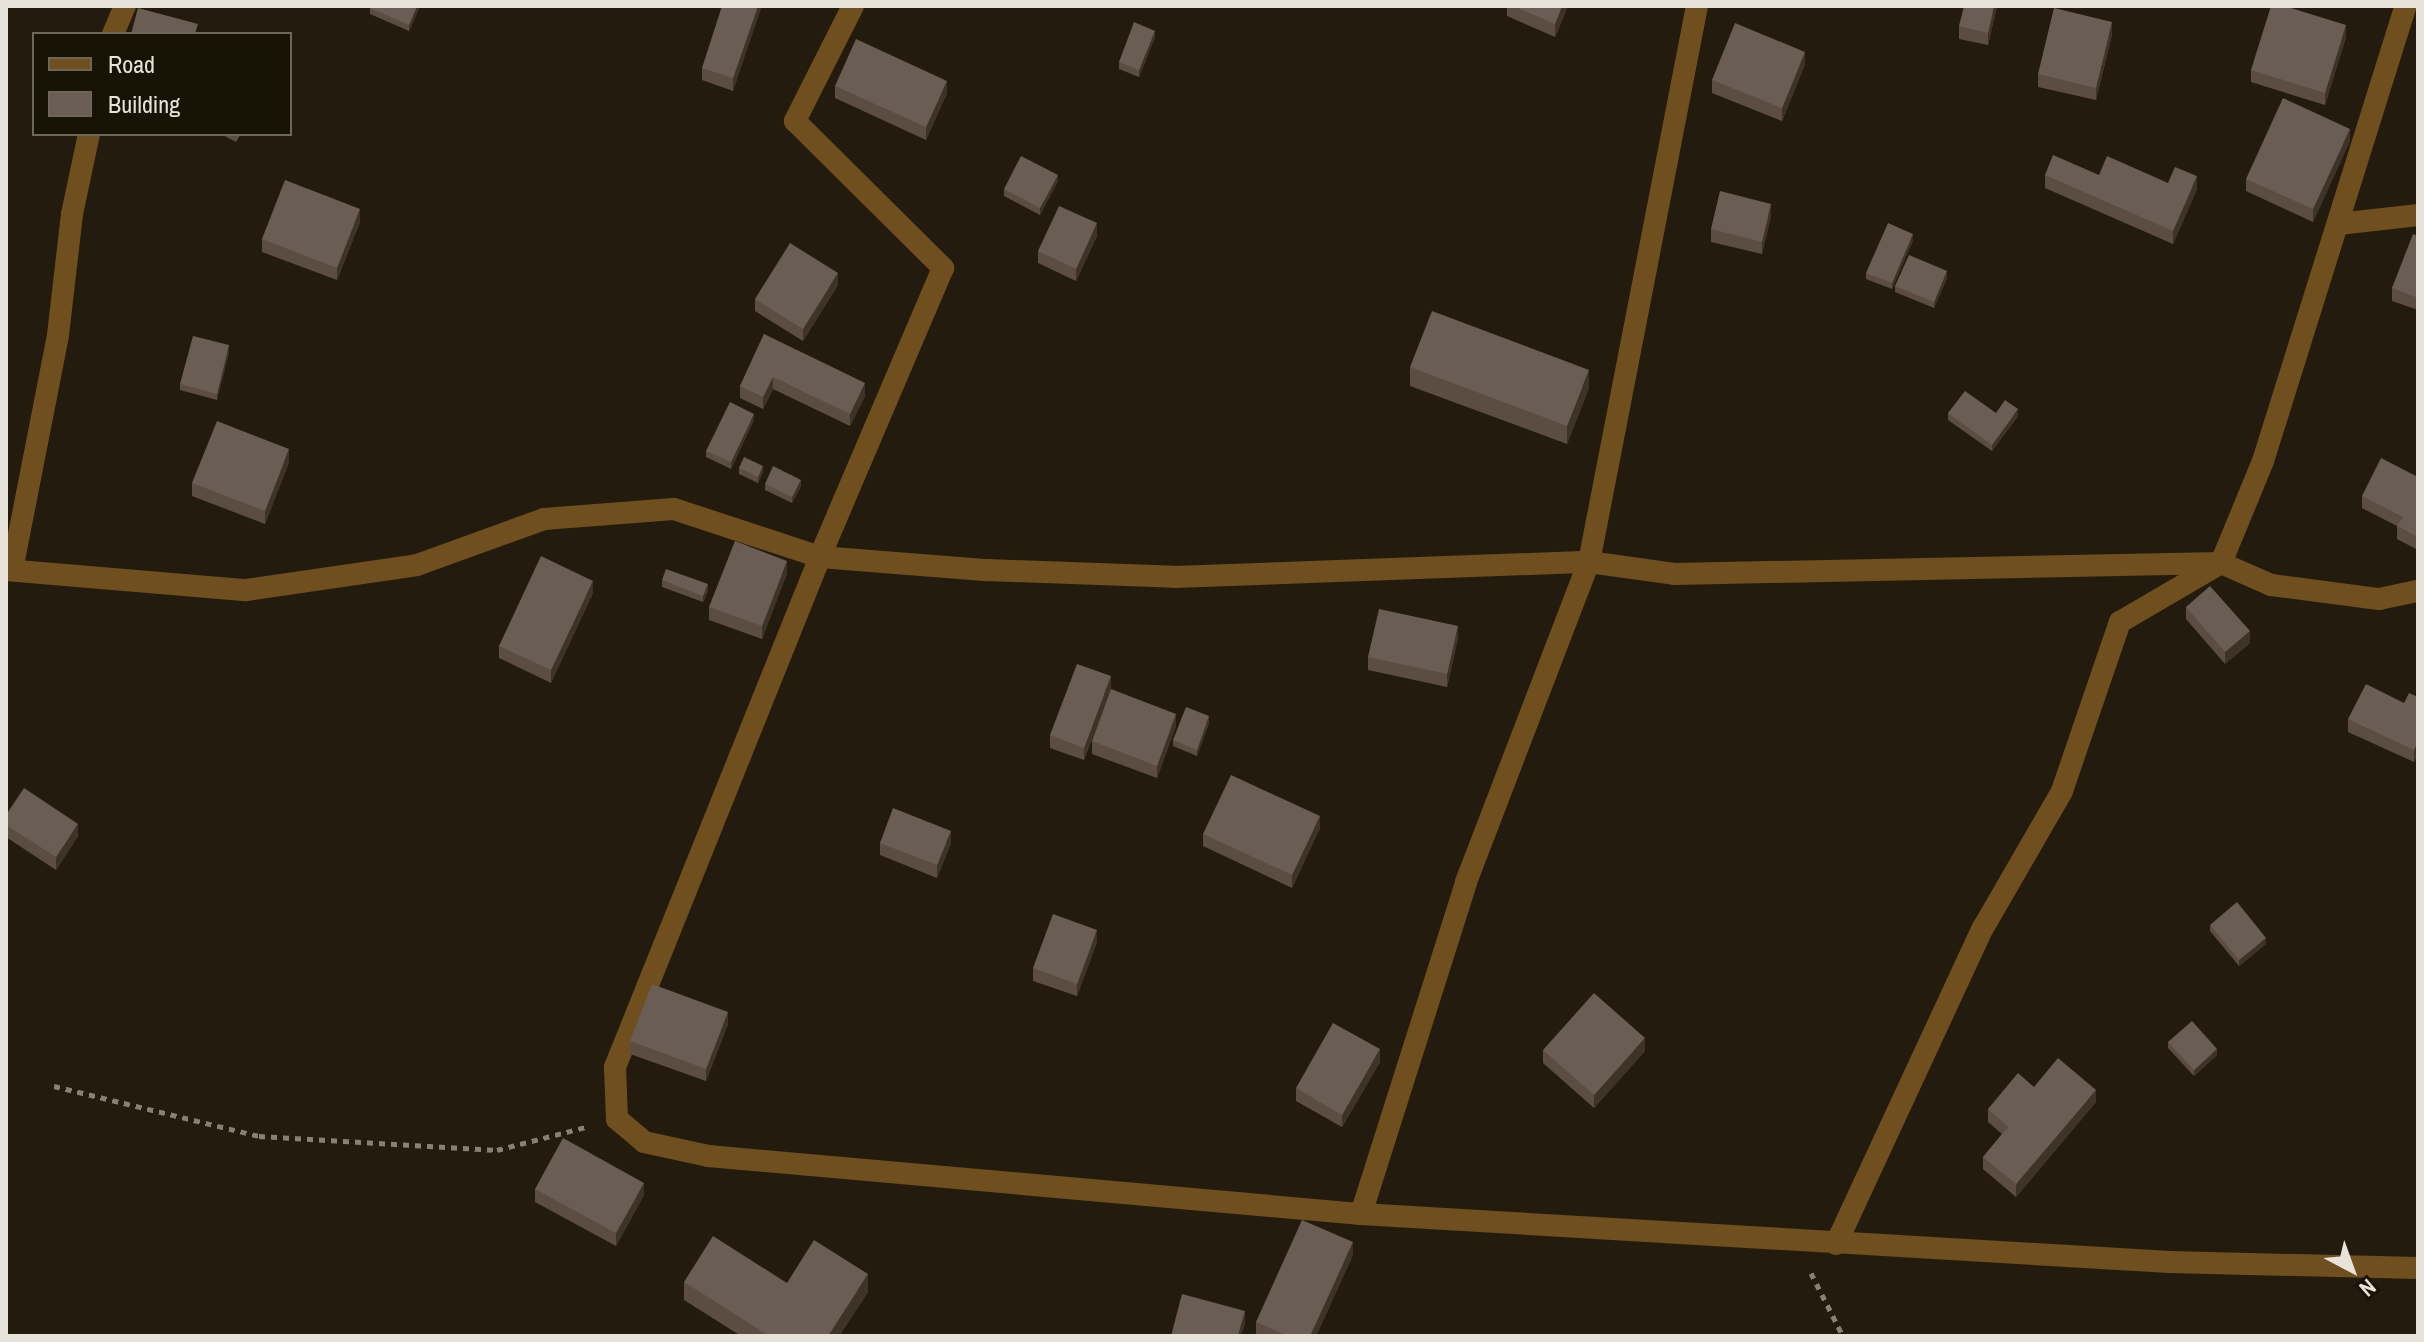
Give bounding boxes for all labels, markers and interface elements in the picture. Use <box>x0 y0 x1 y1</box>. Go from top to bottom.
legend <box>32 32 292 136</box>
text: Road <box>108 48 155 80</box>
text: Building <box>108 88 180 120</box>
north arrow <box>2312 1230 2392 1310</box>
text: N <box>2353 1273 2383 1304</box>

